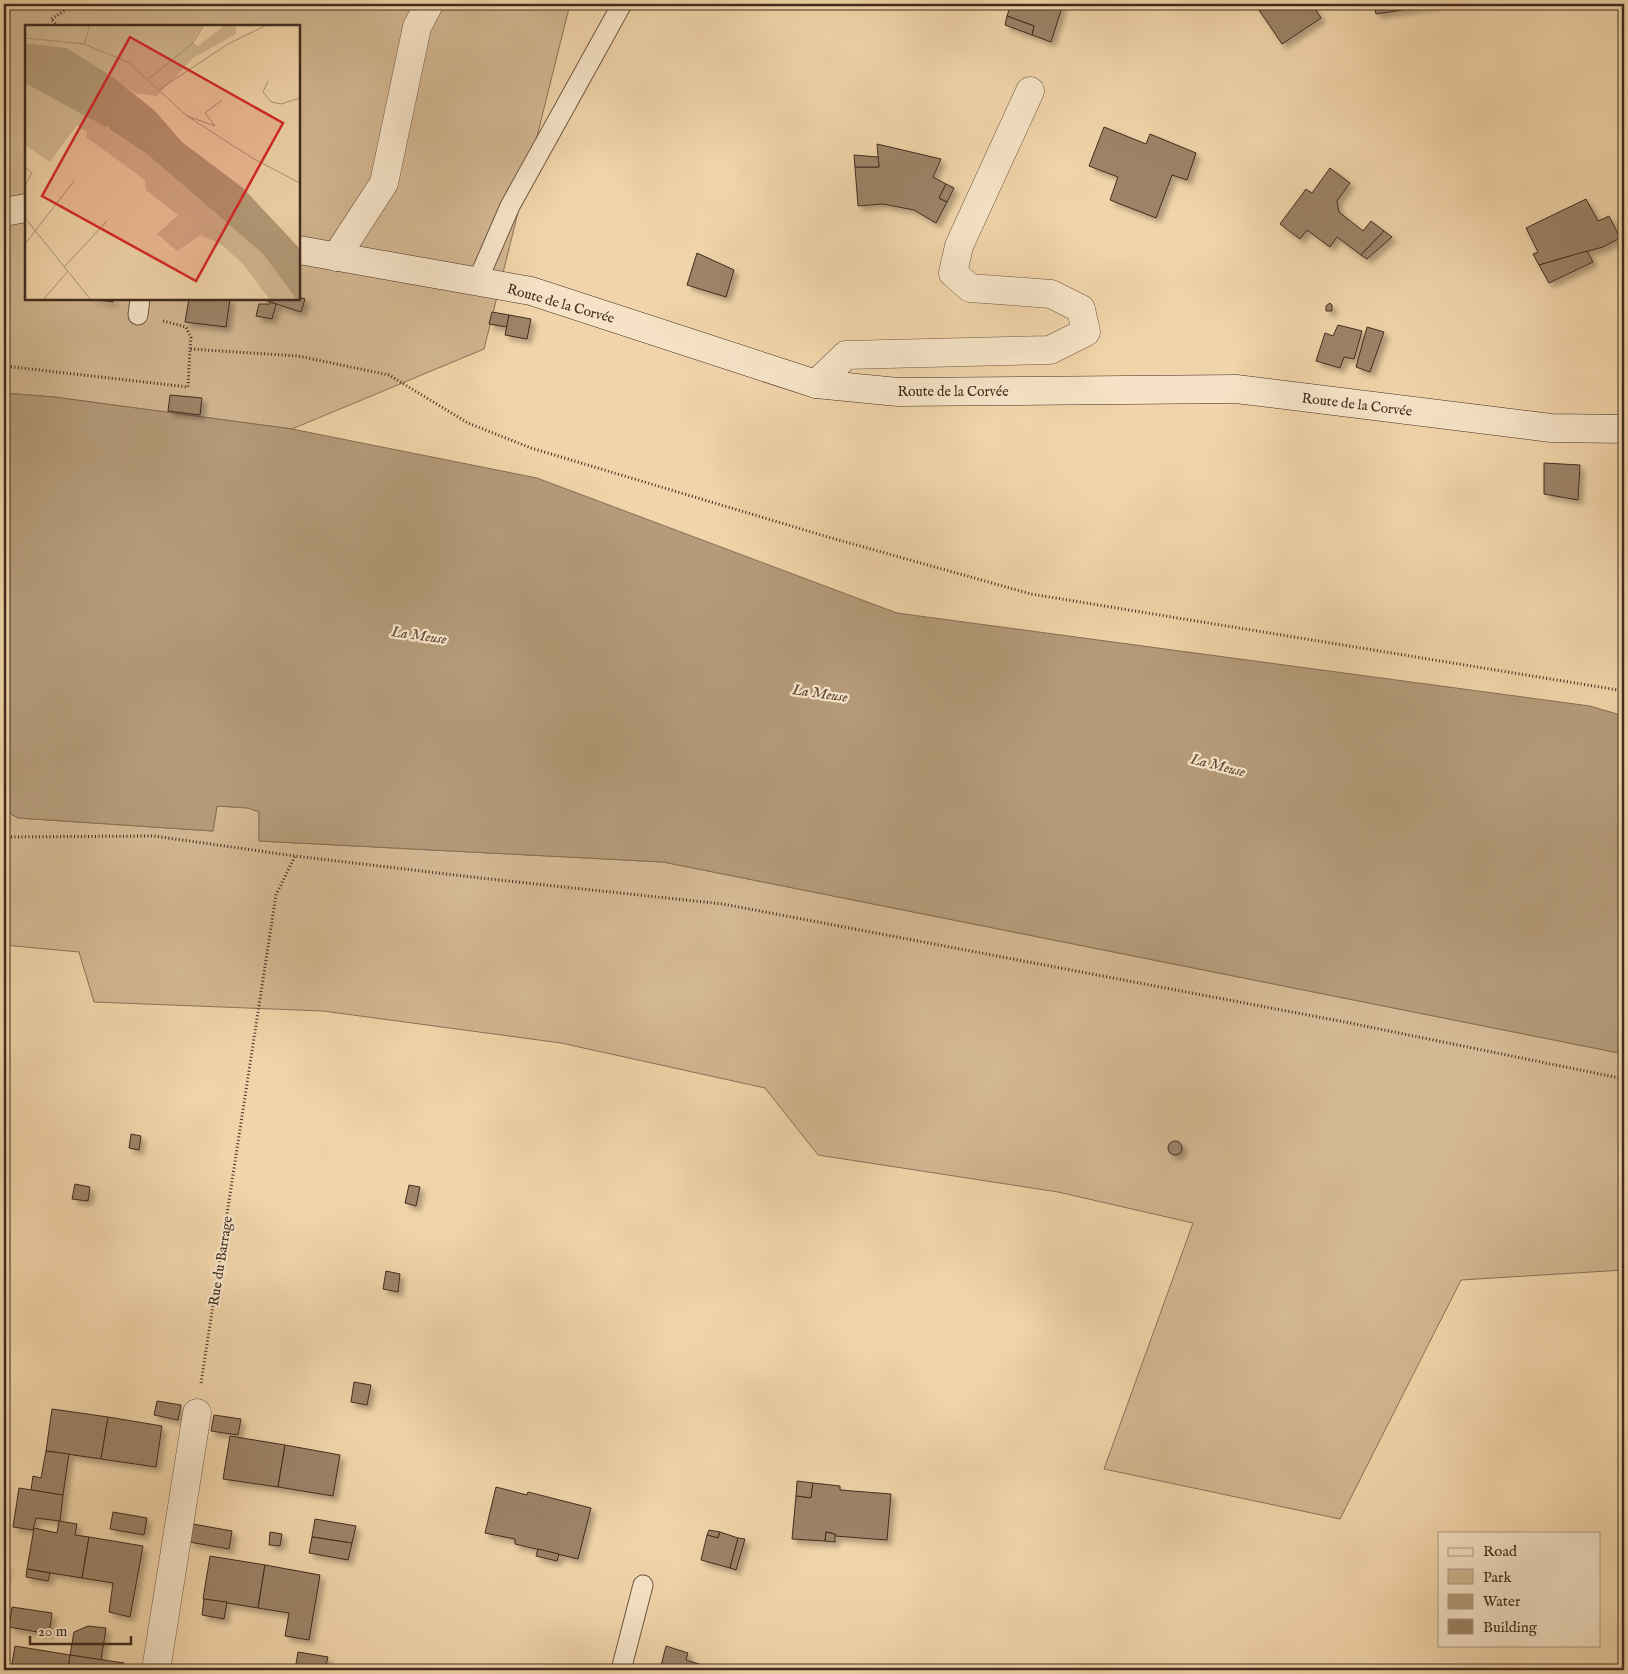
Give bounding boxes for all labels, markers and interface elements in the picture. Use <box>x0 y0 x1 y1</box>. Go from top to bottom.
inset map <box>25 25 300 300</box>
street label: Route de la Corvée <box>505 280 617 328</box>
street label: Route de la Corvée <box>897 383 1009 401</box>
street label: Route de la Corvée <box>1301 389 1414 421</box>
water label: La Meuse <box>389 622 448 649</box>
water label: La Meuse <box>790 680 849 707</box>
water label: La Meuse <box>1187 749 1247 781</box>
street label: Rue du Barrage <box>205 1214 237 1307</box>
legend <box>1438 1532 1600 1646</box>
text: Road <box>1483 1542 1518 1561</box>
text: Park <box>1483 1568 1513 1587</box>
text: Water <box>1483 1592 1521 1611</box>
scale bar <box>30 1614 131 1646</box>
text: Building <box>1483 1618 1538 1637</box>
text: 20 m <box>38 1622 68 1641</box>

